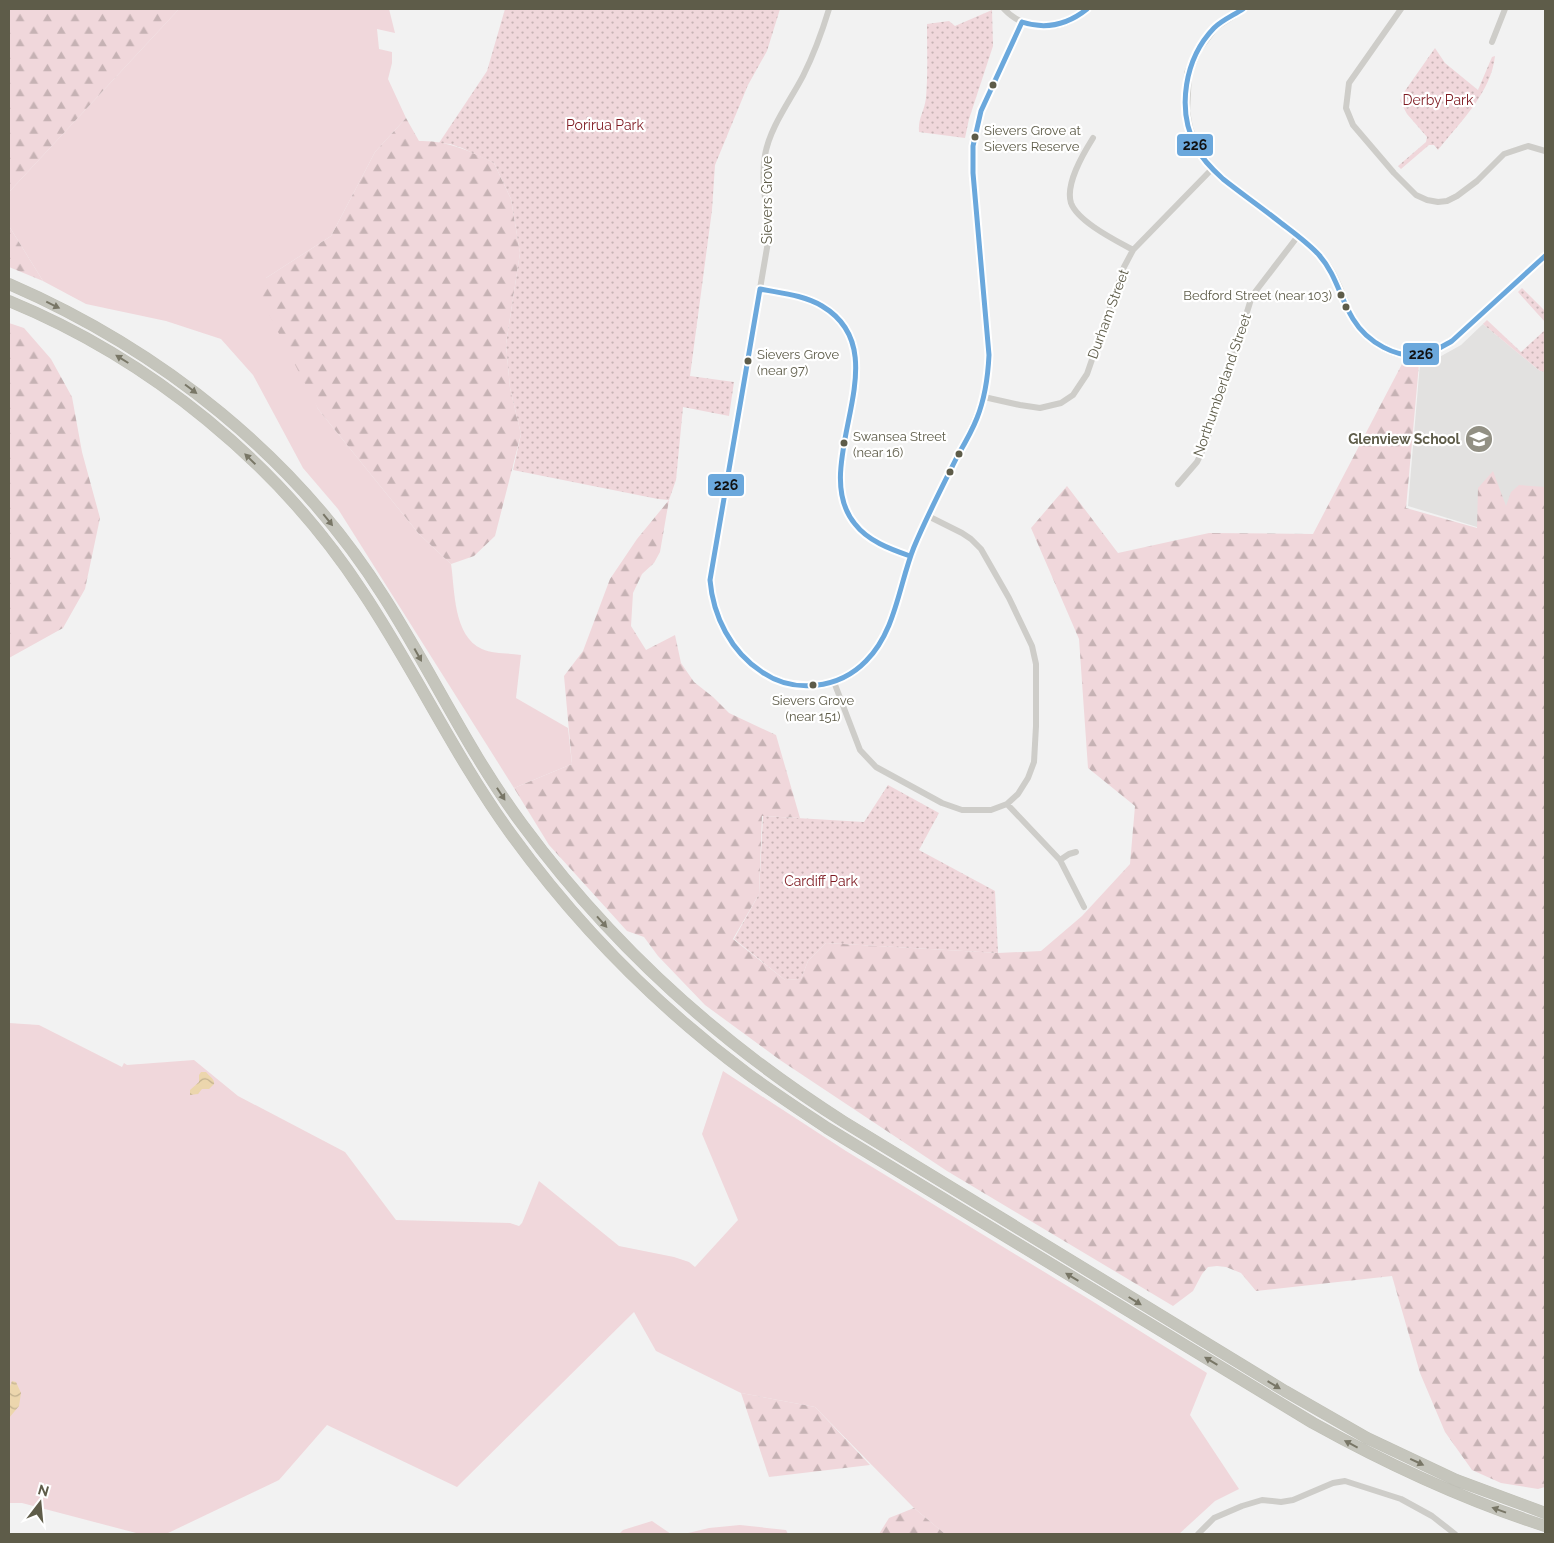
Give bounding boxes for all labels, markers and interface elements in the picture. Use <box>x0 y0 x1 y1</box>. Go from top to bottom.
unlabelled marker <box>988 80 998 90</box>
park label: Derby Park <box>1403 92 1474 108</box>
park label: Porirua Park <box>566 117 645 133</box>
place label: Sievers Grove at Sievers Reserve <box>984 123 1081 154</box>
marker: Sievers Grove at Sievers Reserve <box>970 132 980 142</box>
line badge: 226 <box>1176 133 1214 157</box>
text: 226 <box>1183 137 1207 153</box>
street label: Sievers Grove <box>759 156 775 244</box>
street label: Durham Street <box>1084 267 1132 361</box>
place label: Bedford Street (near 103) <box>1183 288 1332 303</box>
marker: Bedford Street (near 103) <box>1336 290 1346 300</box>
one-way arrow <box>46 301 60 309</box>
unlabelled marker <box>1341 302 1351 312</box>
street label: Northumberland Street <box>1190 311 1254 459</box>
line badge: 226 <box>1402 342 1440 366</box>
text: 226 <box>1409 346 1433 362</box>
place label: Sievers Grove (near 97) <box>757 347 840 378</box>
one-way arrow <box>116 355 129 364</box>
marker: Sievers Grove (near 97) <box>743 356 753 366</box>
one-way arrow <box>184 384 197 395</box>
school or university icon: Glenview School <box>1464 424 1494 454</box>
place label: Swansea Street (near 16) <box>853 429 947 460</box>
place label: Glenview School <box>1348 431 1461 447</box>
marker: Swansea Street (near 16) <box>839 438 849 448</box>
unlabelled marker <box>954 449 964 459</box>
one-way arrow <box>245 453 257 465</box>
unlabelled marker <box>945 467 955 477</box>
line badge: 226 <box>707 473 745 497</box>
text: 226 <box>714 477 738 493</box>
one-way arrow <box>323 513 334 526</box>
one-way arrow <box>414 648 423 661</box>
marker: Sievers Grove (near 151) <box>808 680 818 690</box>
place label: Sievers Grove (near 151) <box>772 693 854 724</box>
one-way arrow <box>497 788 506 801</box>
park label: Cardiff Park <box>784 873 858 889</box>
one-way arrow <box>596 916 608 928</box>
one-way arrow <box>1066 1272 1079 1282</box>
one-way arrow <box>1129 1296 1142 1305</box>
one-way arrow <box>1204 1357 1218 1366</box>
one-way arrow <box>1268 1380 1281 1390</box>
one-way arrow <box>1344 1440 1358 1448</box>
one-way arrow <box>1410 1459 1424 1467</box>
north arrow <box>15 1478 65 1528</box>
text: N <box>36 1481 51 1500</box>
one-way arrow <box>1492 1506 1507 1513</box>

